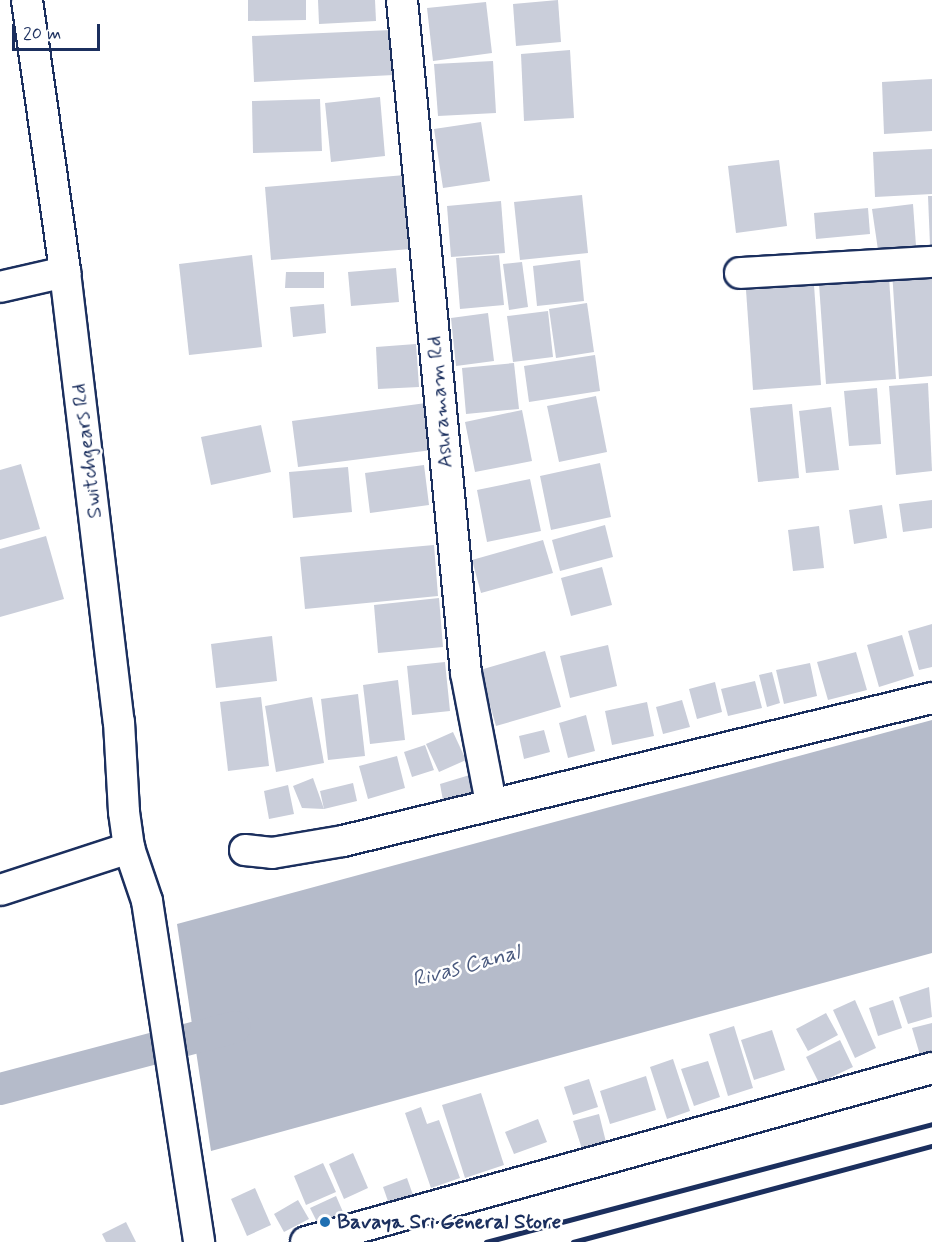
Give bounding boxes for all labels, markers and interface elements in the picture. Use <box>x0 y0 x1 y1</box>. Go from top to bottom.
scale bar <box>15 12 104 50</box>
text: 20 m <box>23 22 61 46</box>
street label: Ashramam Rd <box>422 335 458 469</box>
street label: Switchgears Rd <box>66 382 108 520</box>
water label: Rivas Canal <box>411 940 521 994</box>
place label: Bavaya Sri General Store <box>337 1209 566 1235</box>
marker: Bavaya Sri General Store <box>318 1215 332 1229</box>

